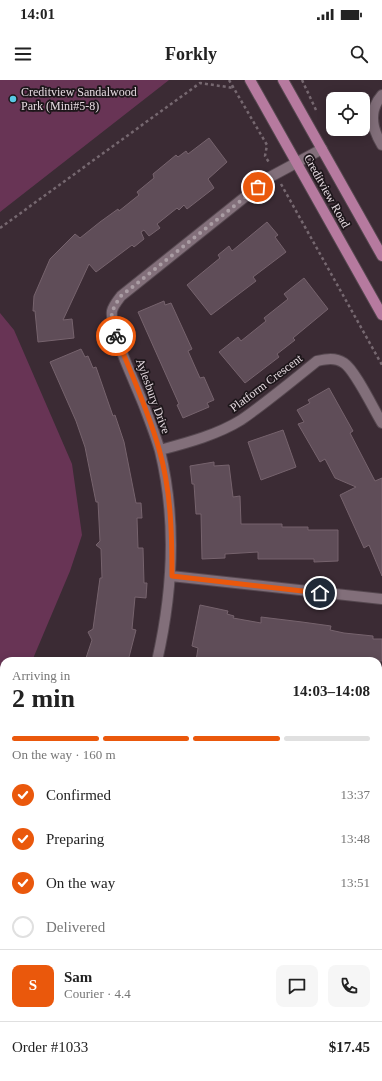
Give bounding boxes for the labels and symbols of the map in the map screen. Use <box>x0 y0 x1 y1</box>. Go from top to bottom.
place label: Creditview Sandalwood Park (Mini#5-8) <box>21 85 137 113</box>
marker: Creditview Sandalwood Park (Mini#5-8) <box>8 94 18 104</box>
street label: Creditview Road <box>301 152 353 230</box>
pin <box>241 170 275 204</box>
courier <box>96 316 136 356</box>
street label: Platform Crescent <box>227 351 305 415</box>
street label: Aylesbury Drive <box>133 356 173 436</box>
pin <box>303 576 337 610</box>

